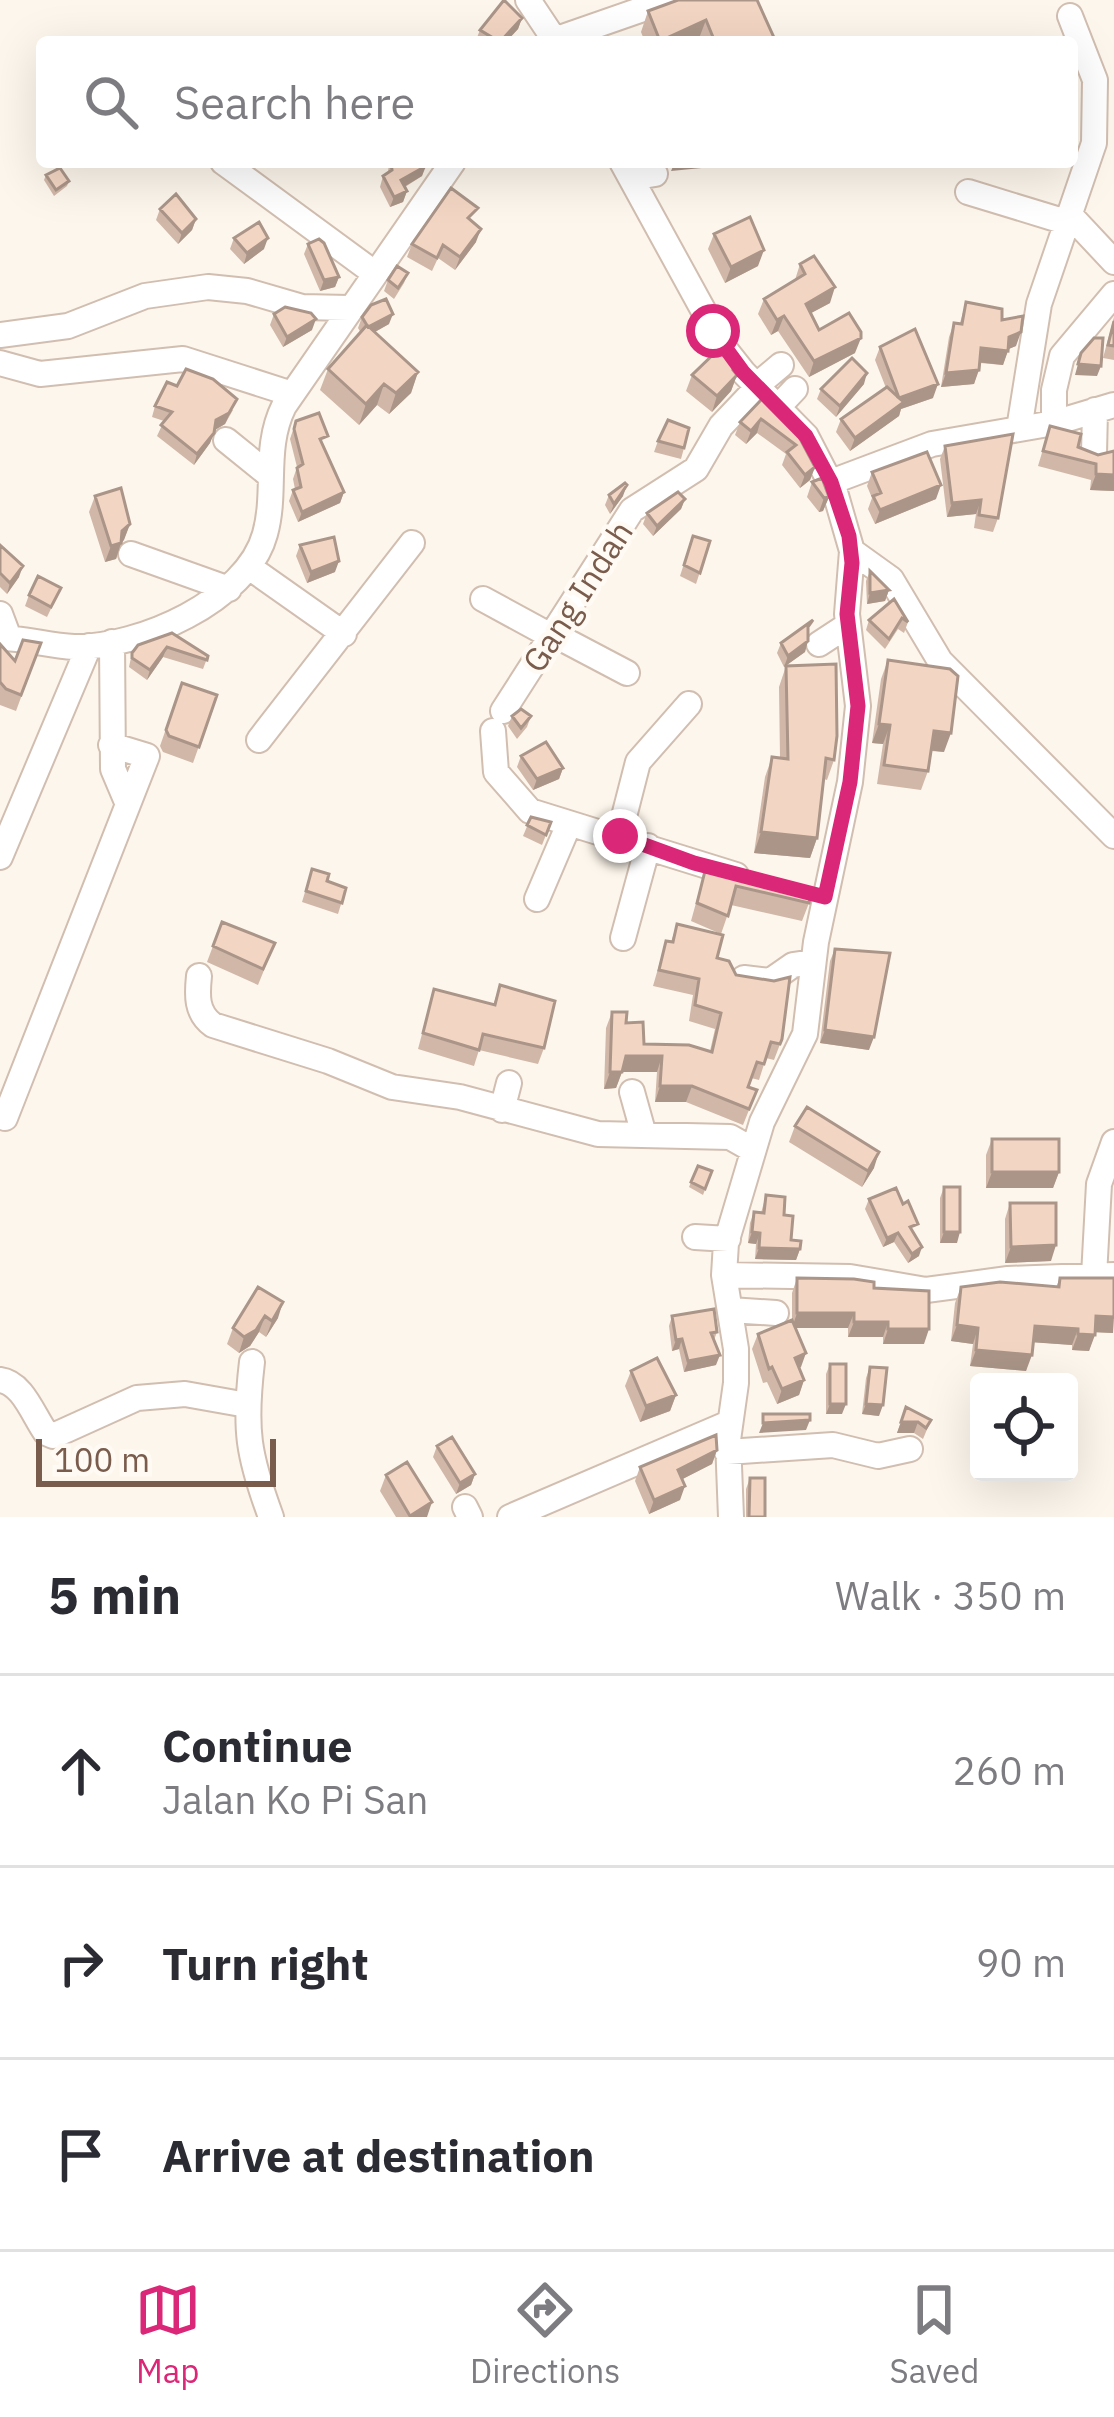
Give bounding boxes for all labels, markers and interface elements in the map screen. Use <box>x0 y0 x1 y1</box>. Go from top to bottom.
search box <box>36 36 1078 168</box>
icon: search <box>78 69 144 135</box>
text: Search here <box>174 73 415 131</box>
route start <box>686 304 740 358</box>
street label: Gang Indah <box>512 512 642 680</box>
route end <box>593 809 647 863</box>
map controls <box>970 1373 1078 1481</box>
button: locate <box>970 1373 1078 1481</box>
scale bar <box>36 1433 276 1486</box>
text: 100 m <box>54 1438 150 1481</box>
text: 5 min <box>48 1562 181 1628</box>
text: Walk · 350 m <box>835 1570 1066 1621</box>
text: Continue <box>162 1716 353 1774</box>
icon: ahead <box>48 1738 114 1804</box>
text: 260 m <box>953 1745 1066 1796</box>
text: Jalan Ko Pi San <box>162 1774 429 1825</box>
icon: right <box>48 1930 114 1996</box>
text: Turn right <box>162 1934 369 1992</box>
text: 90 m <box>976 1937 1066 1988</box>
icon: arrive <box>48 2122 114 2188</box>
text: Arrive at destination <box>162 2126 595 2184</box>
tab: Map <box>135 2277 201 2392</box>
tab: Directions <box>470 2277 620 2392</box>
tab: Saved <box>890 2277 979 2392</box>

